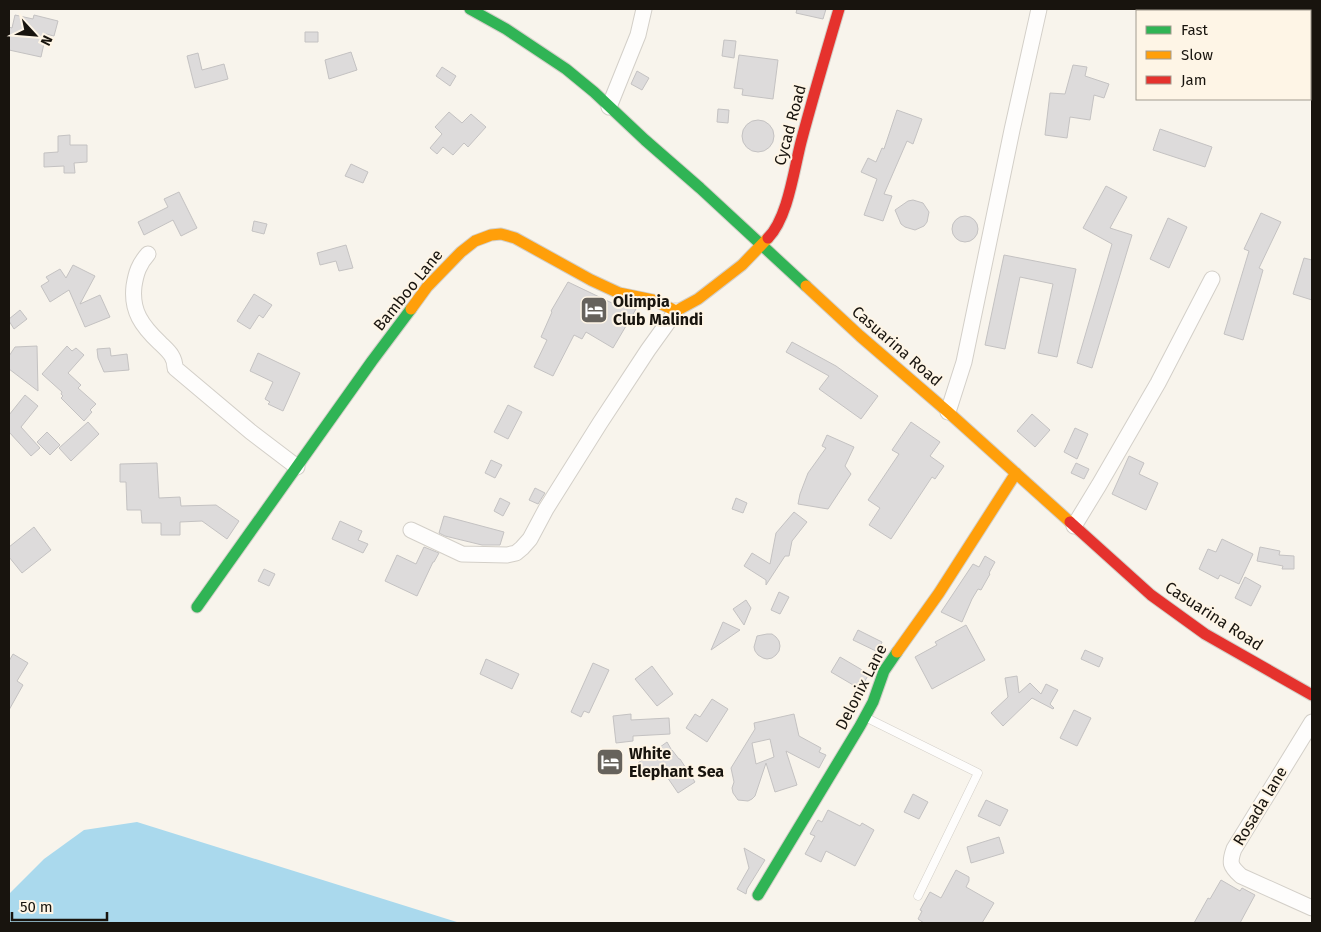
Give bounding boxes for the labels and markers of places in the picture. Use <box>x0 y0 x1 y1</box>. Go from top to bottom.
place label: Olimpia Club Malindi <box>613 292 703 329</box>
hotel icon: Olimpia Club Malindi <box>579 295 609 325</box>
place label: White Elephant Sea <box>629 744 724 781</box>
hotel icon: White Elephant Sea <box>595 747 625 777</box>

